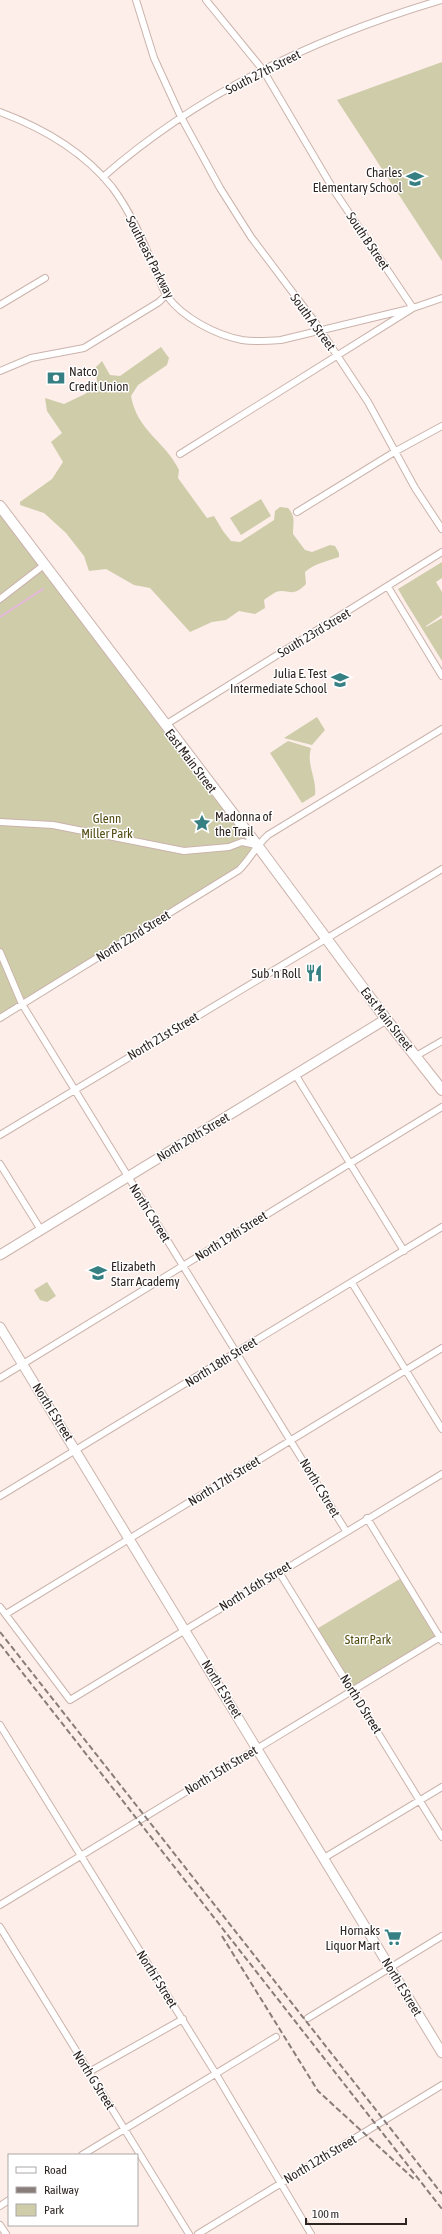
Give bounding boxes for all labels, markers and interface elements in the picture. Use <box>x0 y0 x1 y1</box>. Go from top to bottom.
street label: South 27th Street <box>223 47 303 97</box>
place label: Charles Elementary School <box>313 165 403 195</box>
school or university icon: Charles Elementary School <box>405 169 425 189</box>
street label: South B Street <box>343 209 393 273</box>
street label: Southeast Parkway <box>123 213 178 301</box>
street label: South A Street <box>287 291 339 353</box>
place label: Natco Credit Union <box>69 364 129 394</box>
bank icon: Natco Credit Union <box>46 368 66 388</box>
street label: South 23rd Street <box>275 605 353 661</box>
place label: Julia E. Test Intermediate School <box>230 666 328 696</box>
school or university icon: Julia E. Test Intermediate School <box>330 670 350 690</box>
street label: East Main Street <box>162 726 220 796</box>
place label: Madonna of the Trail <box>215 809 273 839</box>
park label: Glenn Miller Park <box>81 811 133 841</box>
place icon: Madonna of the Trail <box>192 813 212 833</box>
street label: North 22nd Street <box>93 907 173 965</box>
restaurant icon: Sub 'n Roll <box>304 963 324 983</box>
place label: Sub 'n Roll <box>252 966 302 981</box>
street label: East Main Street <box>358 984 416 1054</box>
street label: North 21st Street <box>125 1009 201 1063</box>
street label: North 20th Street <box>154 1109 232 1165</box>
street label: North C Street <box>126 1181 174 1245</box>
street label: North 19th Street <box>192 1208 270 1264</box>
place label: Elizabeth Starr Academy <box>111 1259 180 1289</box>
school or university icon: Elizabeth Starr Academy <box>88 1263 108 1283</box>
street label: North 18th Street <box>182 1334 260 1390</box>
street label: North E Street <box>29 1380 77 1444</box>
street label: North 17th Street <box>185 1453 263 1509</box>
street label: North C Street <box>297 1456 343 1520</box>
street label: North 16th Street <box>216 1558 294 1614</box>
park label: Starr Park <box>345 1632 391 1647</box>
street label: North E Street <box>199 1657 245 1721</box>
street label: North D Street <box>337 1672 385 1737</box>
street label: North 15th Street <box>182 1742 260 1798</box>
place label: Hornaks Liquor Mart <box>326 1923 380 1953</box>
supermarket icon: Hornaks Liquor Mart <box>383 1927 403 1947</box>
street label: North F Street <box>133 1948 181 2011</box>
street label: North E Street <box>379 1955 425 2019</box>
street label: North G Street <box>70 2048 118 2112</box>
street label: North 12th Street <box>281 2131 359 2187</box>
legend <box>8 2154 138 2226</box>
text: Road <box>44 2163 67 2177</box>
text: Railway <box>44 2183 79 2197</box>
scale bar <box>306 2200 406 2226</box>
text: Park <box>44 2203 65 2217</box>
text: 100 m <box>312 2207 339 2221</box>

